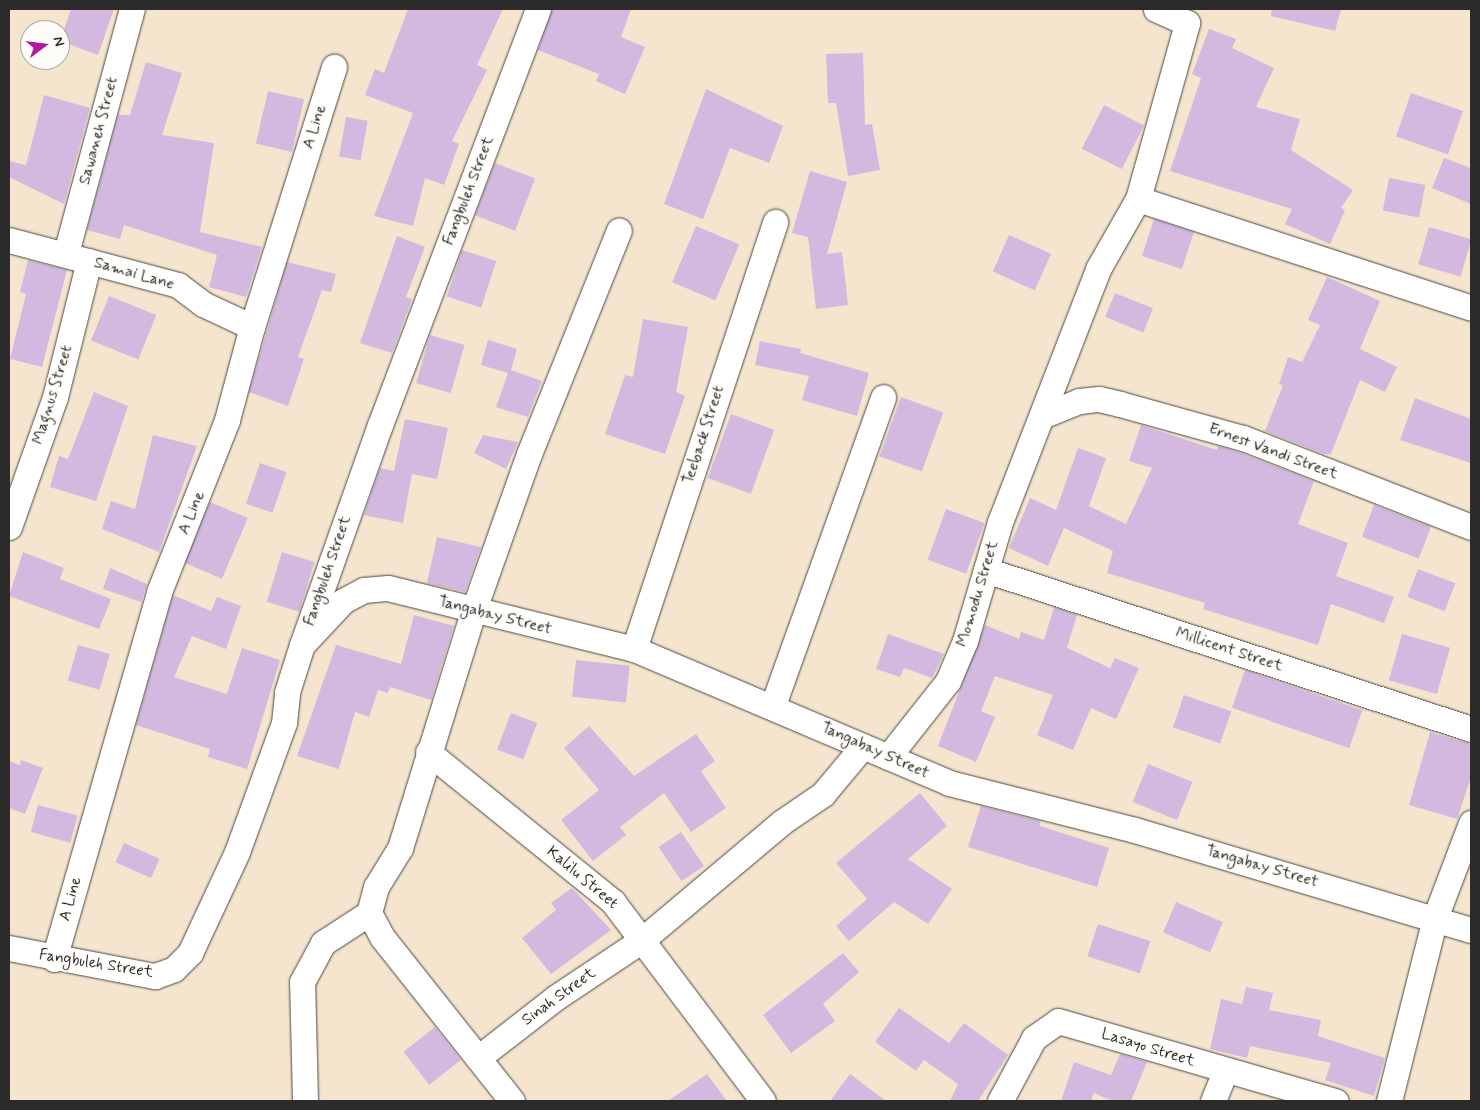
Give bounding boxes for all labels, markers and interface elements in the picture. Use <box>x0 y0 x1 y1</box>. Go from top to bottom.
north arrow <box>20 20 70 70</box>
text: N <box>49 35 68 48</box>
street label: Sawaneh Street <box>75 74 123 188</box>
street label: A Line <box>299 103 331 151</box>
street label: Fangbuleh Street <box>439 134 499 248</box>
street label: Samai Lane <box>92 253 176 295</box>
street label: Magnus Street <box>28 342 78 448</box>
street label: Teeback Street <box>679 382 729 488</box>
street label: Ernest Vandi Street <box>1206 420 1340 484</box>
street label: A Line <box>174 489 210 537</box>
street label: Fangbuleh Street <box>300 513 356 629</box>
street label: Momodu Street <box>953 539 1003 649</box>
street label: Tangabay Street <box>437 593 553 639</box>
street label: Millicent Street <box>1173 624 1285 676</box>
street label: Tangabay Street <box>818 719 932 783</box>
street label: Kalilu Street <box>541 842 623 914</box>
street label: Tangabay Street <box>1204 842 1320 892</box>
street label: A Line <box>56 875 86 923</box>
street label: Fangbuleh Street <box>38 946 154 982</box>
street label: Sinah Street <box>518 964 600 1030</box>
street label: Lasayo Street <box>1099 1025 1197 1071</box>

